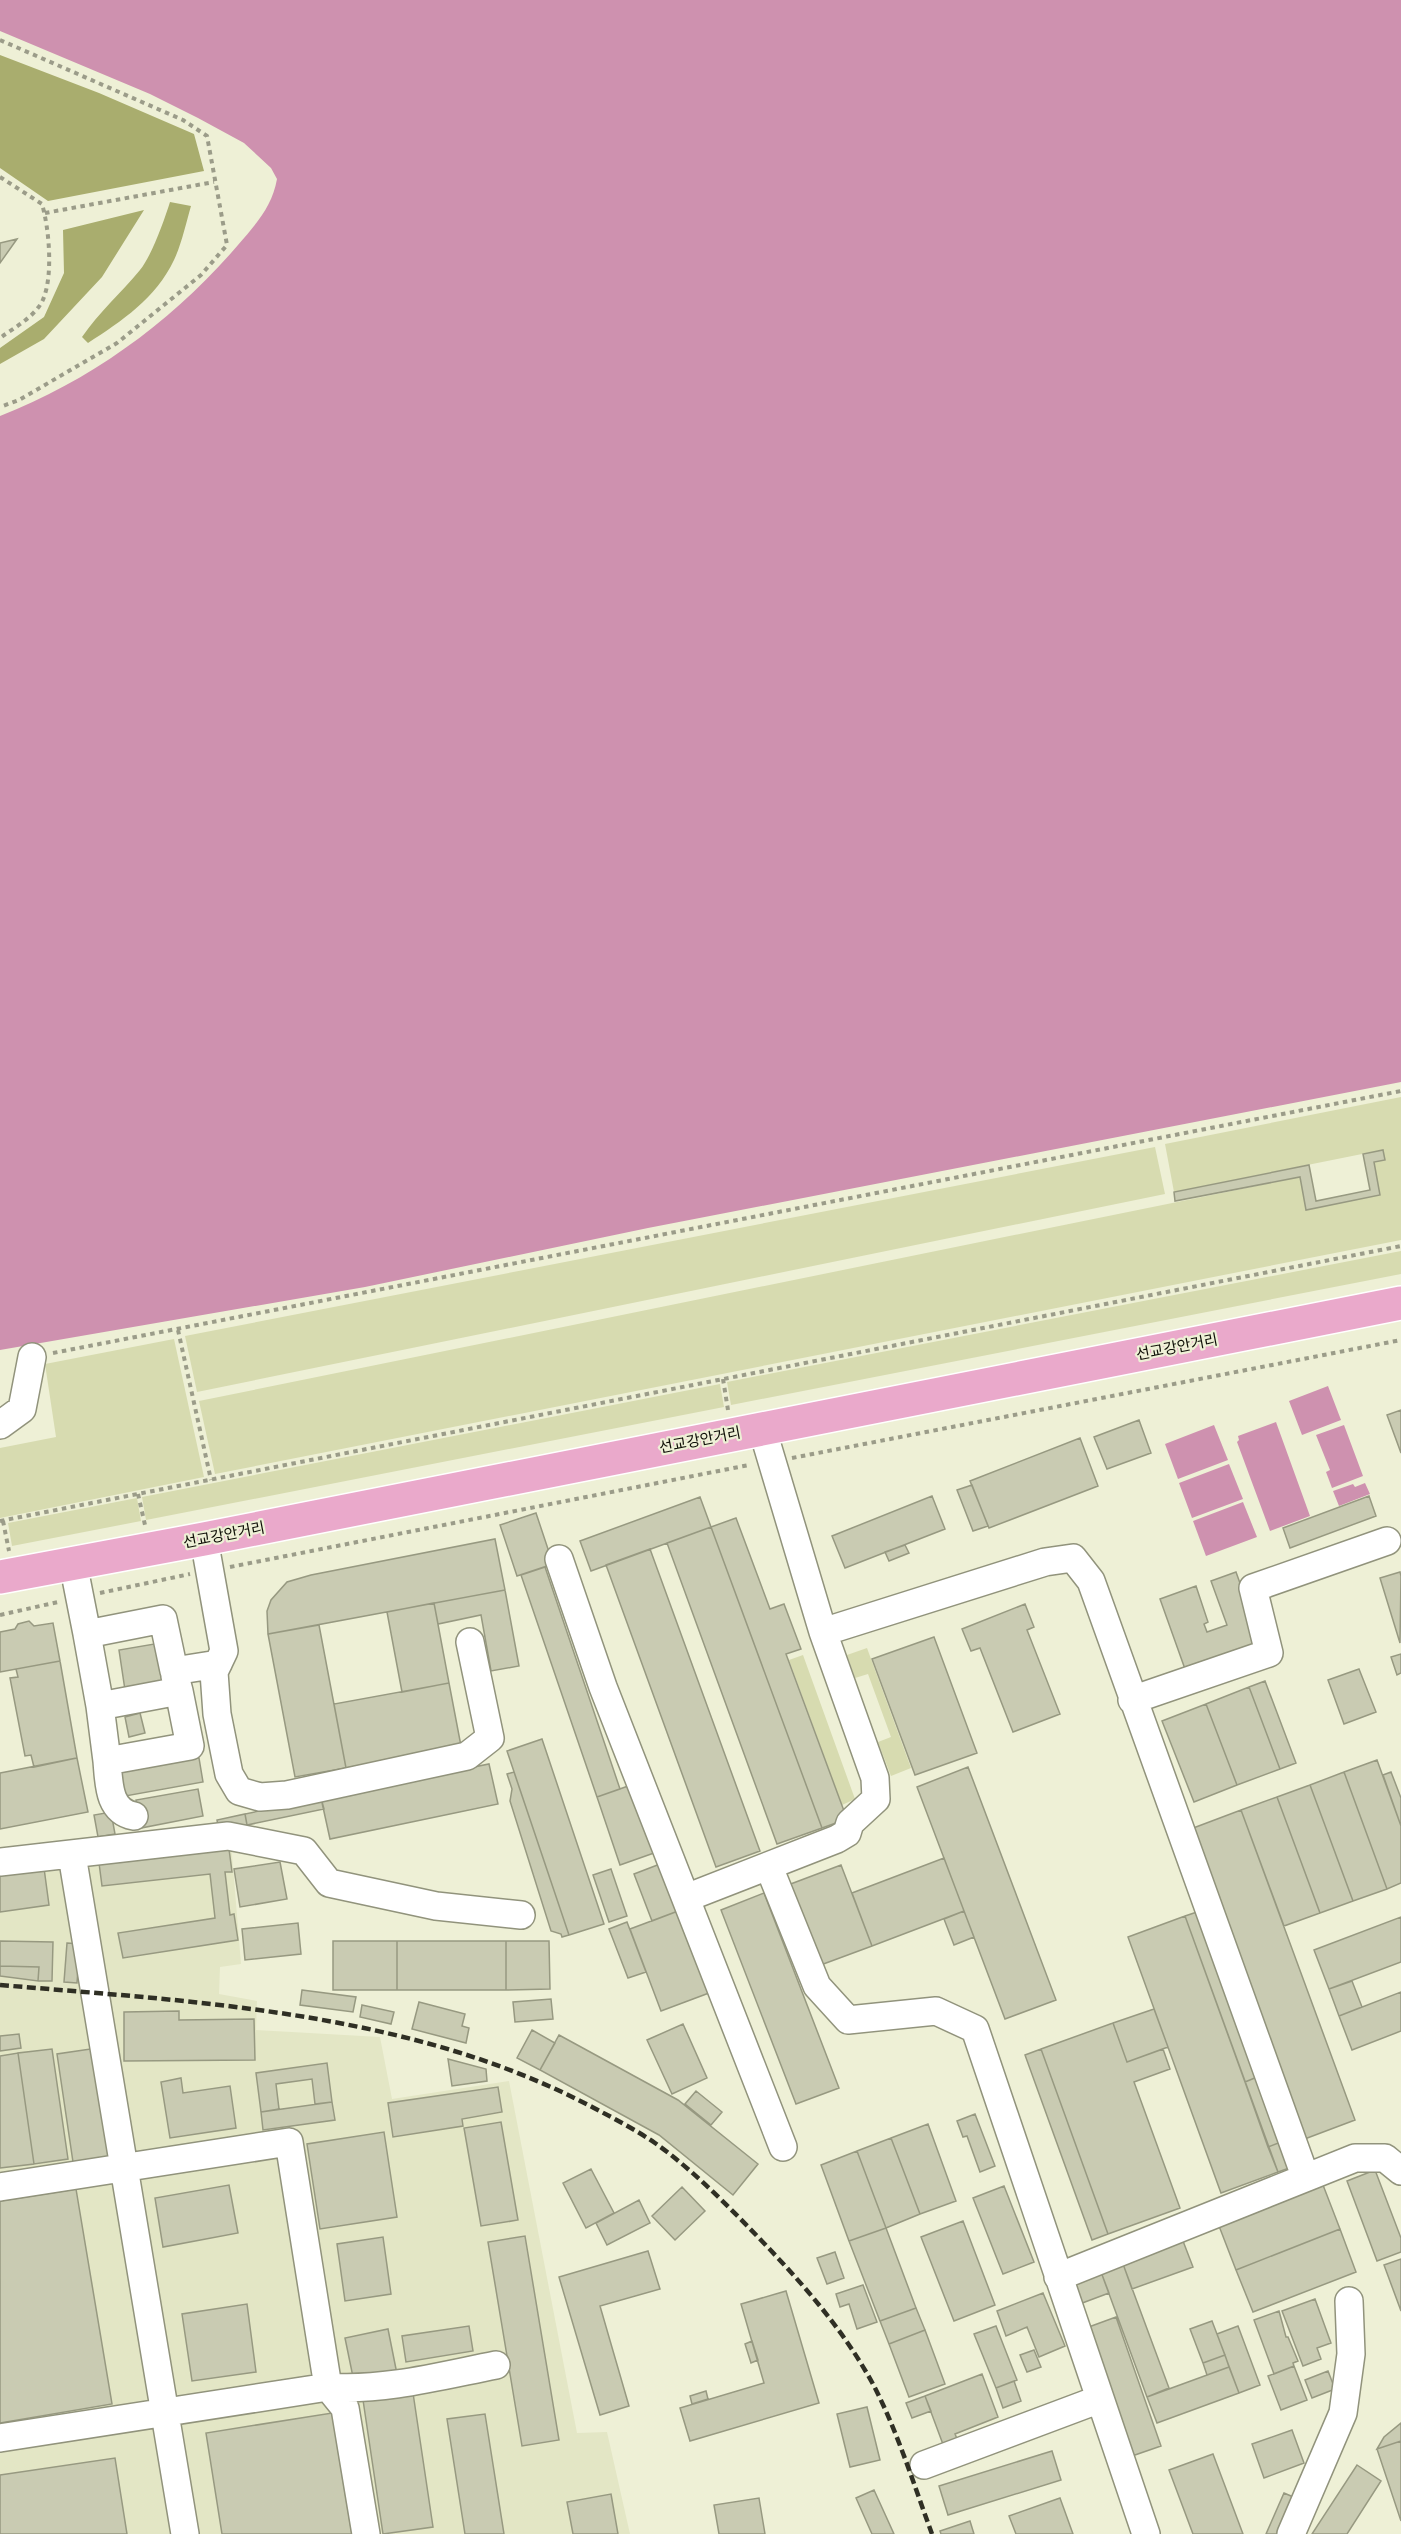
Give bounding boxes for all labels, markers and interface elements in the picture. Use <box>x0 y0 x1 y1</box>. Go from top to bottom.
street label: 선교강안거리 <box>1135 1330 1219 1363</box>
street label: 선교강안거리 <box>658 1423 742 1456</box>
street label: 선교강안거리 <box>182 1518 266 1551</box>

